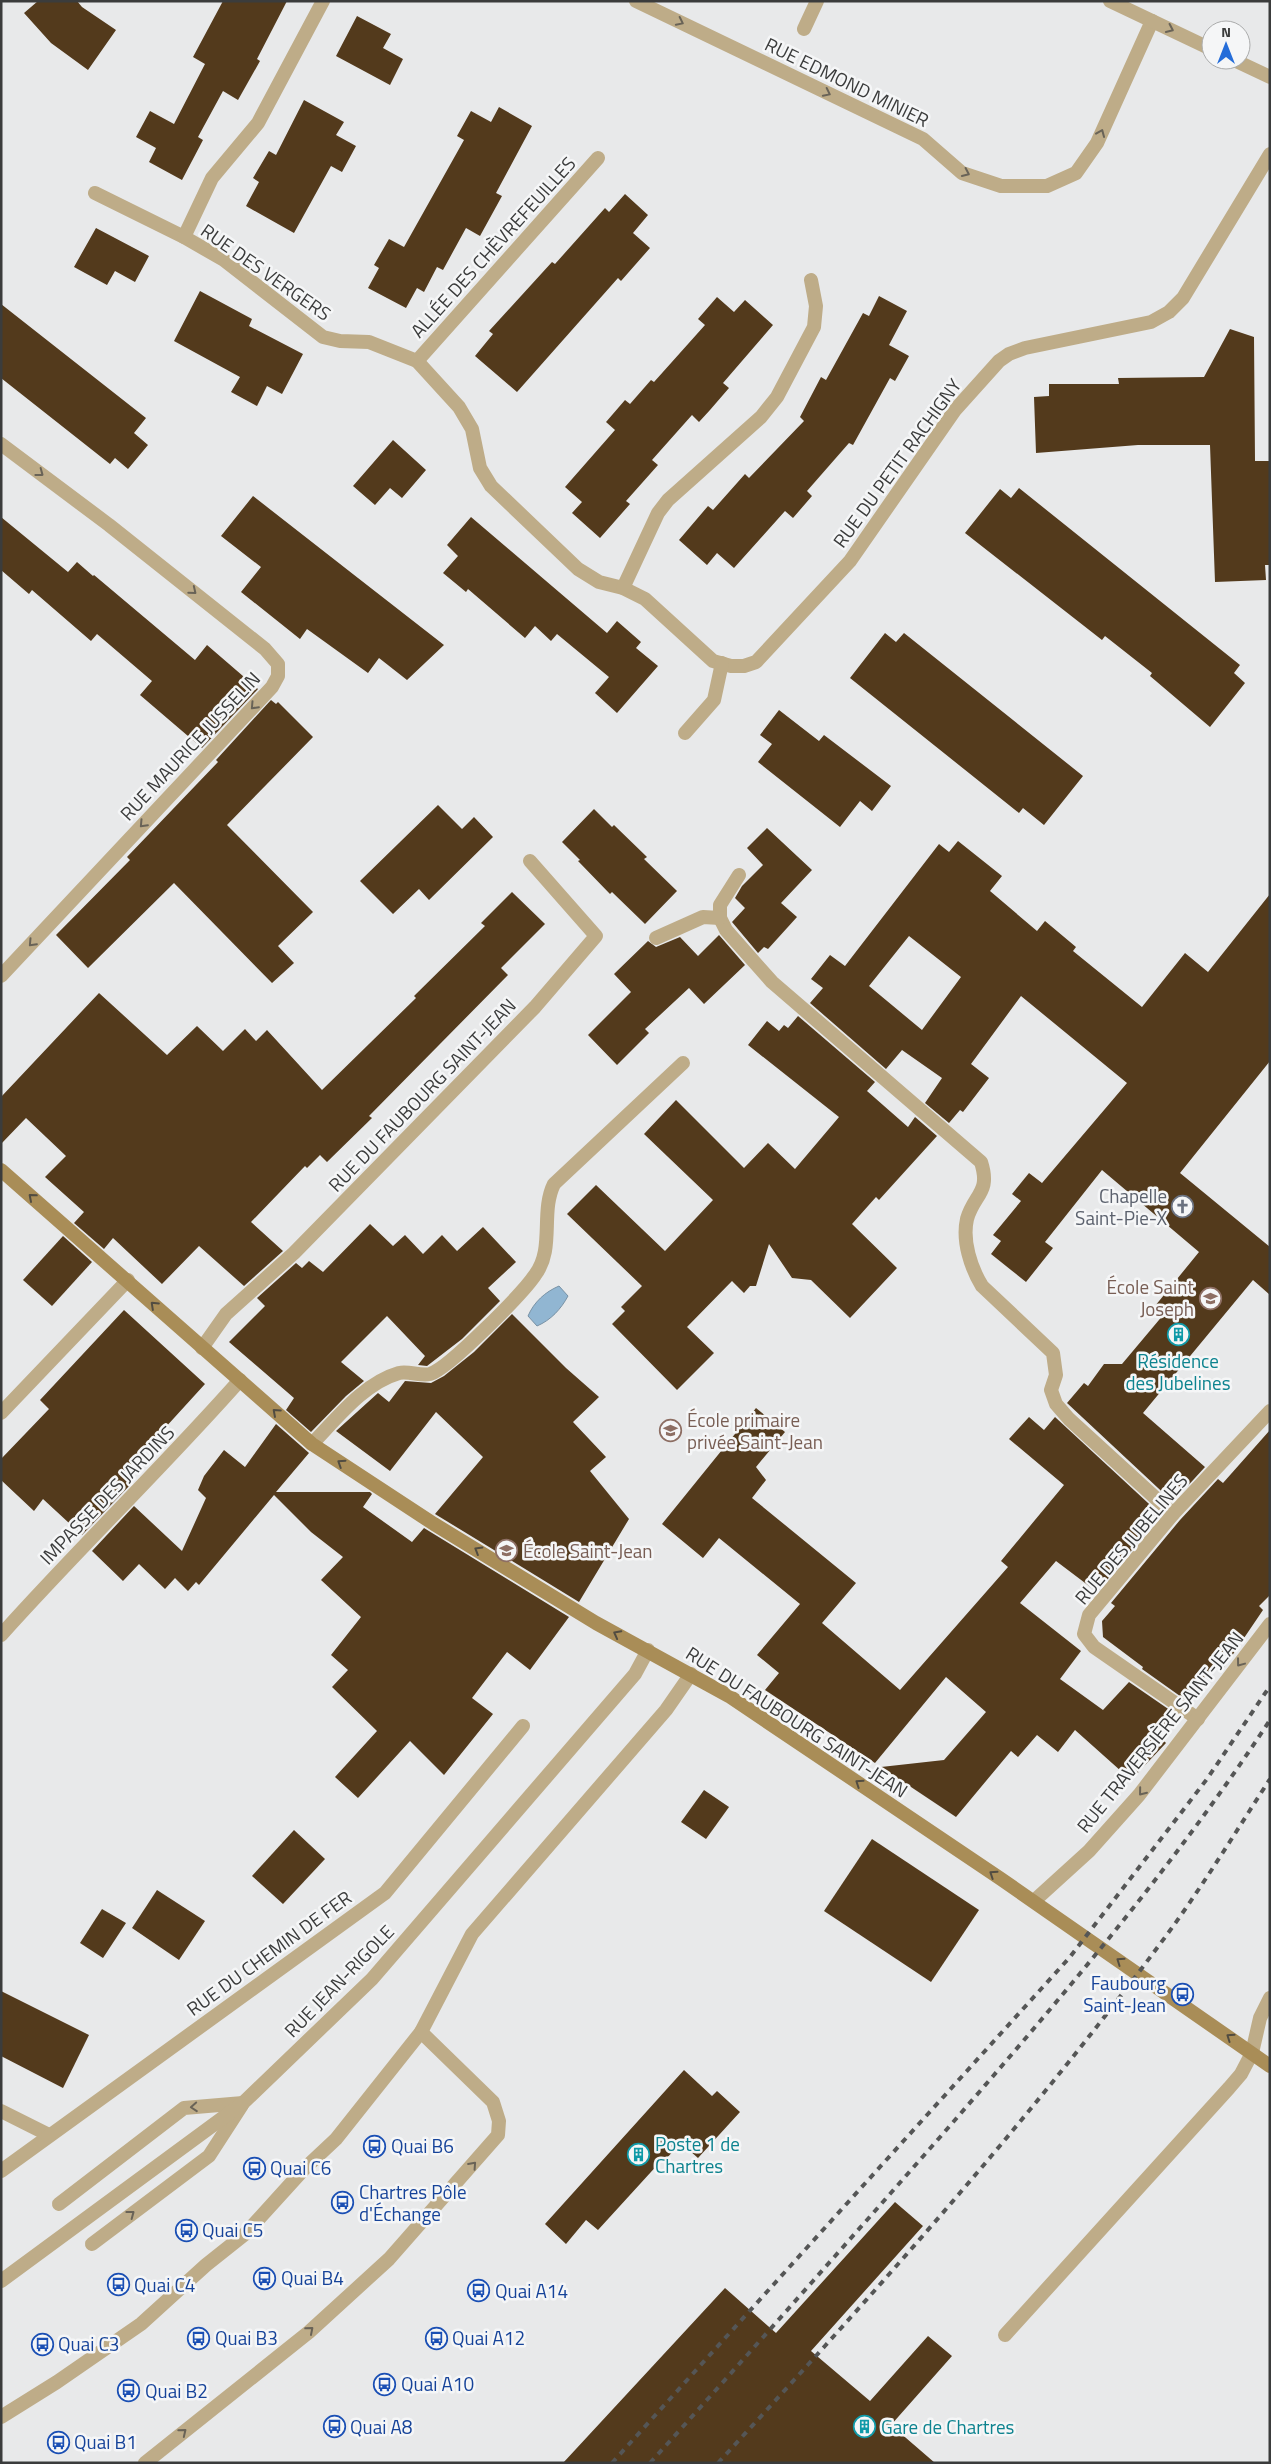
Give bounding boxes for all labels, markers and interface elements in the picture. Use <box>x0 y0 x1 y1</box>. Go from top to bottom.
one-way arrow <box>675 16 684 27</box>
north arrow <box>1201 20 1251 70</box>
text: N <box>1221 21 1231 42</box>
one-way arrow <box>1165 23 1174 34</box>
street label: RUE EDMOND MINIER <box>760 29 934 134</box>
one-way arrow <box>822 86 831 97</box>
one-way arrow <box>1095 129 1106 138</box>
street label: ALLÉE DES CHÈVREFEUILLES <box>403 150 582 344</box>
one-way arrow <box>961 167 970 178</box>
street label: RUE DES VERGERS <box>195 216 337 327</box>
street label: RUE DU PETIT RACHIGNY <box>825 371 968 553</box>
one-way arrow <box>34 467 44 476</box>
one-way arrow <box>187 586 196 595</box>
street label: RUE MAURICE JUSSELIN <box>113 665 267 827</box>
one-way arrow <box>251 700 260 709</box>
one-way arrow <box>140 819 149 828</box>
one-way arrow <box>29 937 38 946</box>
street label: RUE DU FAUBOURG SAINT-JEAN <box>321 991 522 1198</box>
place label: Chapelle Saint-Pie-X <box>1075 1181 1167 1232</box>
one-way arrow <box>29 1194 38 1203</box>
church icon: Chapelle Saint-Pie-X <box>1171 1195 1195 1219</box>
place label: École Saint Joseph <box>1107 1272 1194 1323</box>
school or university icon: École Saint Joseph <box>1198 1286 1222 1310</box>
one-way arrow <box>151 1302 160 1311</box>
building icon: Résidence des Jubelines <box>1166 1323 1190 1347</box>
place label: Résidence des Jubelines <box>1125 1346 1231 1397</box>
place label: École primaire privée Saint-Jean <box>687 1405 823 1456</box>
one-way arrow <box>273 1409 282 1418</box>
street label: IMPASSE DES JARDINS <box>32 1419 181 1571</box>
school or university icon: École primaire privée Saint-Jean <box>659 1419 683 1443</box>
one-way arrow <box>337 1460 346 1469</box>
street label: RUE DES JUBELINES <box>1067 1467 1194 1610</box>
place label: École Saint-Jean <box>523 1536 653 1565</box>
school or university icon: École Saint-Jean <box>495 1539 519 1563</box>
one-way arrow <box>474 1547 483 1557</box>
street label: RUE TRAVERSIÈRE SAINT-JEAN <box>1069 1625 1250 1839</box>
one-way arrow <box>613 1630 622 1640</box>
street label: RUE DU FAUBOURG SAINT-JEAN <box>680 1639 914 1804</box>
one-way arrow <box>1238 1657 1246 1666</box>
one-way arrow <box>855 1780 865 1789</box>
one-way arrow <box>1139 1786 1147 1795</box>
one-way arrow <box>990 1870 999 1880</box>
street label: RUE DU CHEMIN DE FER <box>180 1883 357 2022</box>
street label: RUE JEAN-RIGOLE <box>277 1918 400 2044</box>
one-way arrow <box>1116 1958 1126 1967</box>
place label: Faubourg Saint-Jean <box>1083 1968 1166 2019</box>
bus stop icon: Faubourg Saint-Jean <box>1170 1982 1194 2006</box>
one-way arrow <box>1226 2034 1236 2043</box>
one-way arrow <box>190 2101 198 2112</box>
place label: Poste 1 de Chartres <box>655 2129 740 2180</box>
place label: Quai B6 <box>391 2131 454 2160</box>
bus stop icon: Quai B6 <box>363 2134 387 2158</box>
building icon: Poste 1 de Chartres <box>627 2143 651 2167</box>
place label: Quai C6 <box>270 2153 331 2182</box>
bus stop icon: Quai C6 <box>242 2156 266 2180</box>
one-way arrow <box>467 2162 476 2171</box>
place label: Chartres Pôle d'Échange <box>359 2177 467 2228</box>
bus stop icon: Chartres Pôle d'Échange <box>331 2191 355 2215</box>
one-way arrow <box>125 2211 135 2220</box>
place label: Quai C5 <box>202 2215 263 2244</box>
bus stop icon: Quai C5 <box>174 2218 198 2242</box>
place label: Quai B4 <box>281 2263 344 2292</box>
bus stop icon: Quai B4 <box>253 2266 277 2290</box>
place label: Quai C4 <box>134 2270 195 2299</box>
bus stop icon: Quai C4 <box>106 2273 130 2297</box>
place label: Quai A14 <box>495 2276 568 2305</box>
bus stop icon: Quai A14 <box>467 2279 491 2303</box>
place label: Quai B3 <box>215 2323 278 2352</box>
place label: Quai A12 <box>452 2323 525 2352</box>
bus stop icon: Quai B3 <box>187 2326 211 2350</box>
bus stop icon: Quai A12 <box>424 2326 448 2350</box>
one-way arrow <box>304 2327 313 2336</box>
place label: Quai C3 <box>58 2329 119 2358</box>
bus stop icon: Quai C3 <box>30 2332 54 2356</box>
place label: Quai A10 <box>401 2369 474 2398</box>
bus stop icon: Quai A10 <box>373 2372 397 2396</box>
place label: Quai B2 <box>145 2376 208 2405</box>
bus stop icon: Quai B2 <box>117 2379 141 2403</box>
place label: Quai A8 <box>350 2412 413 2441</box>
place label: Gare de Chartres <box>881 2412 1014 2441</box>
bus stop icon: Quai A8 <box>322 2415 346 2439</box>
building icon: Gare de Chartres <box>853 2415 877 2439</box>
place label: Quai B1 <box>74 2427 137 2456</box>
bus stop icon: Quai B1 <box>46 2430 70 2454</box>
one-way arrow <box>177 2430 186 2438</box>

